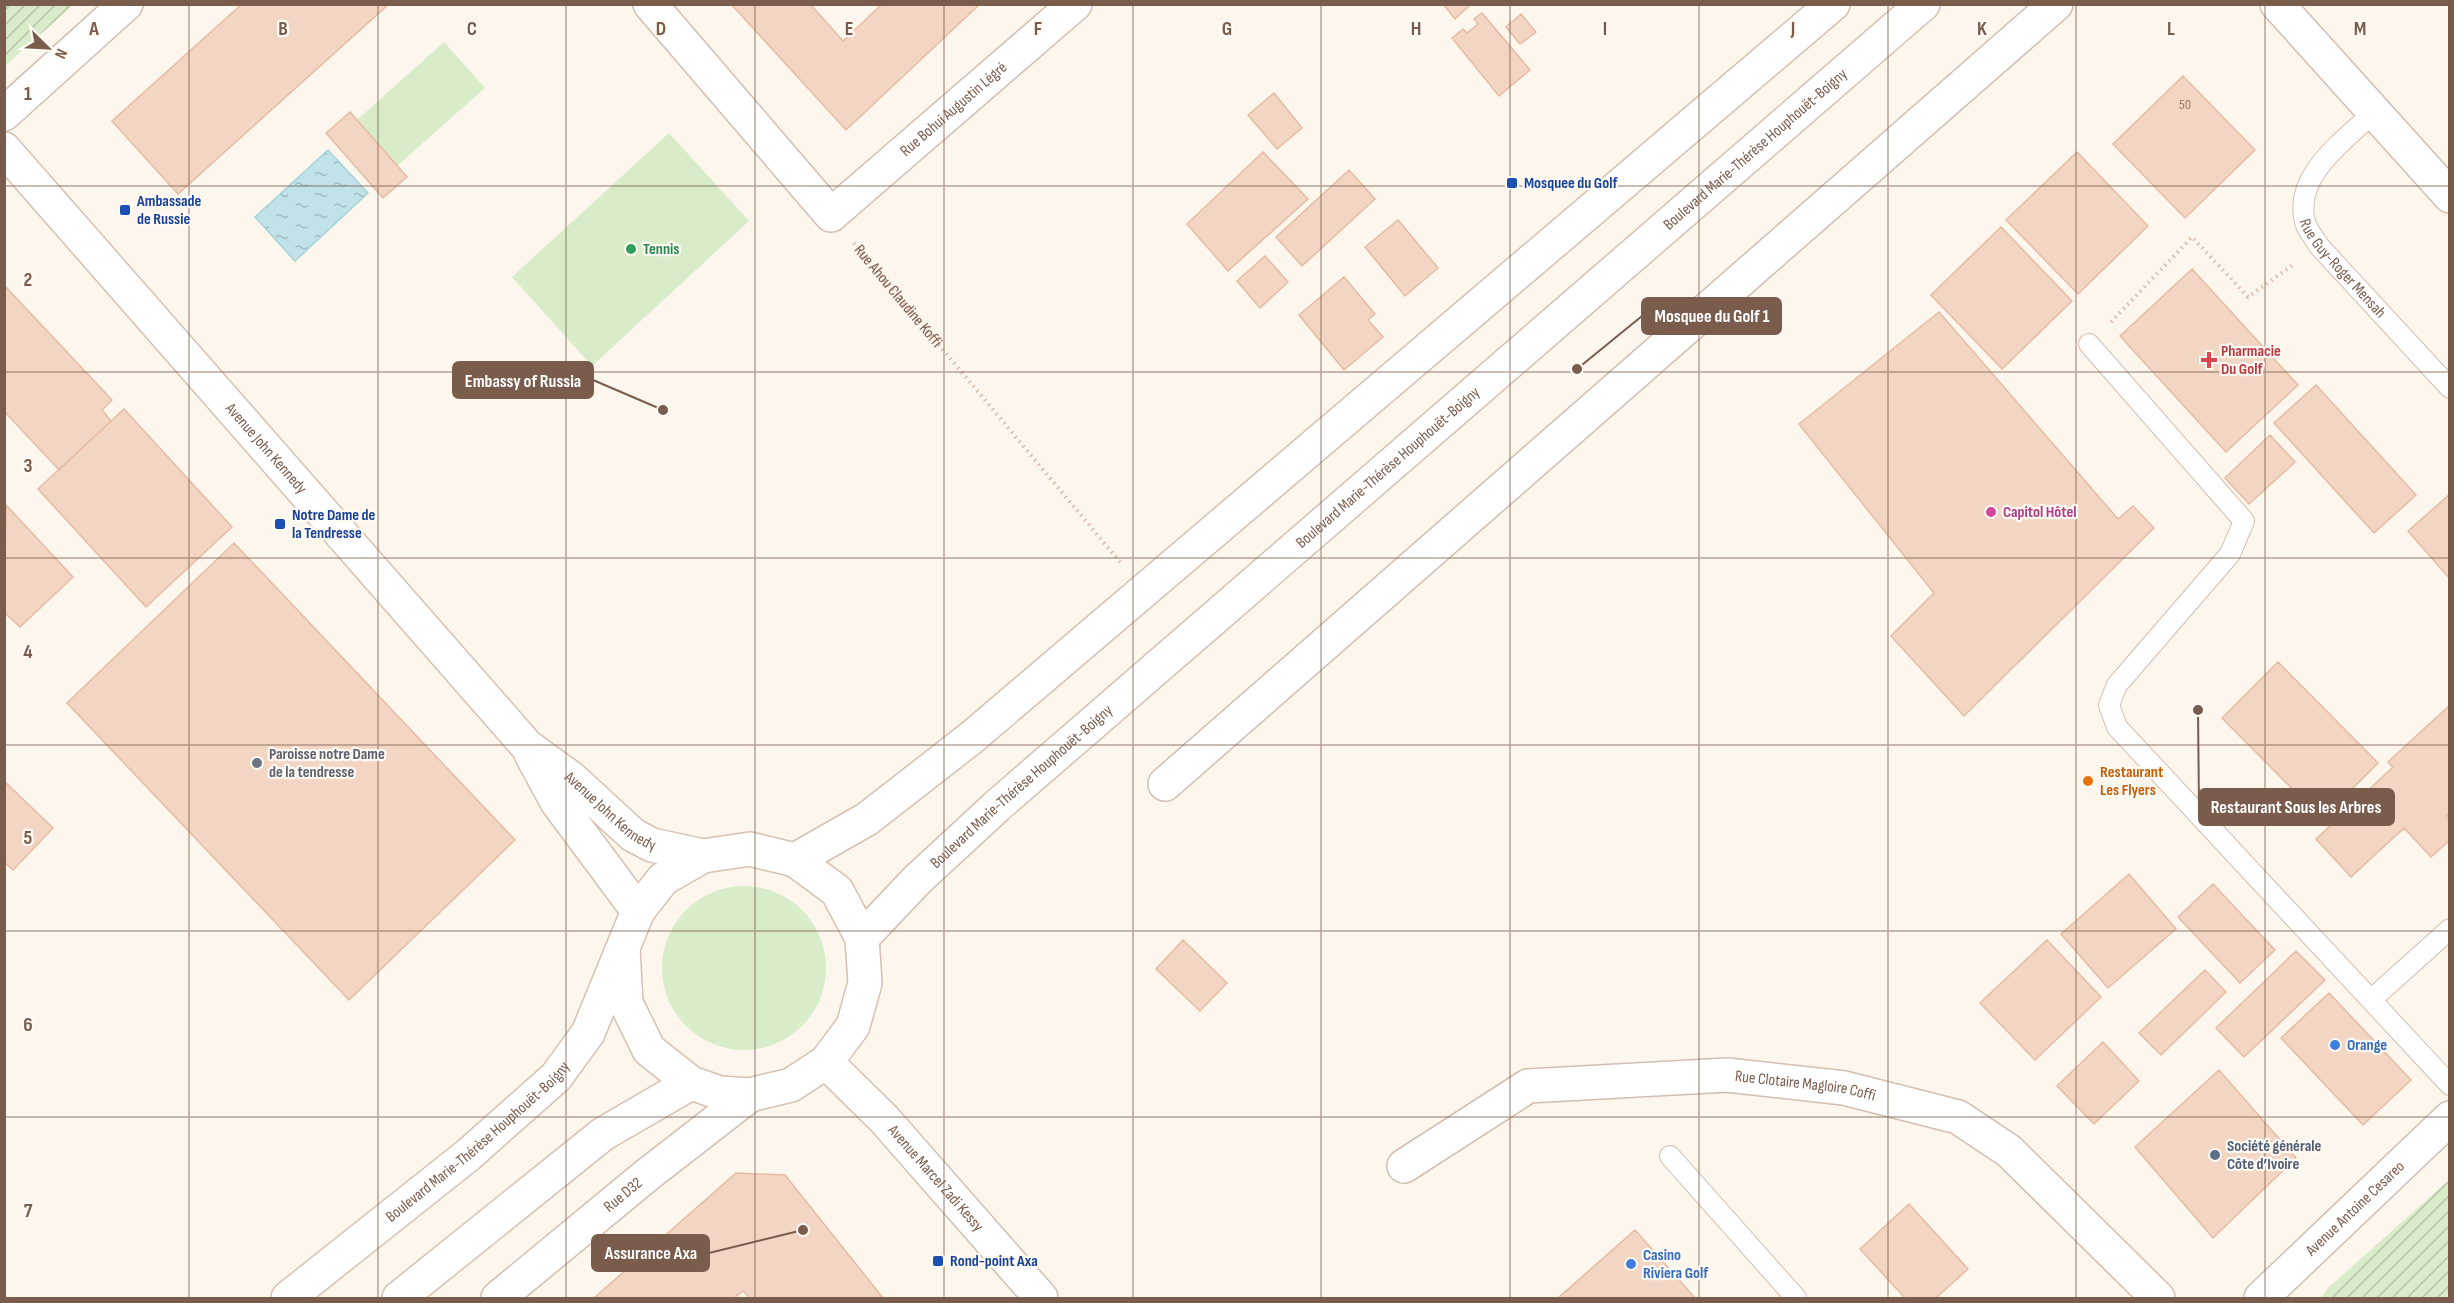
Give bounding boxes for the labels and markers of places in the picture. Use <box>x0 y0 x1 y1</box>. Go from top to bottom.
place label: Mosquee du Golf <box>1524 174 1618 193</box>
marker: Mosquee du Golf <box>1505 176 1519 190</box>
place label: Ambassade de Russie <box>136 192 202 229</box>
marker: Ambassade de Russie <box>118 203 132 217</box>
place label: Tennis <box>643 240 679 259</box>
marker: Tennis <box>624 242 638 256</box>
callout: Mosquee du Golf 1 <box>1642 298 1781 334</box>
place label: Pharmacie Du Golf <box>2221 342 2281 379</box>
marker: Pharmacie Du Golf <box>2202 353 2216 367</box>
callout: Embassy of Russia <box>453 362 593 398</box>
place label: Capitol Hôtel <box>2003 503 2076 522</box>
marker: Capitol Hôtel <box>1984 505 1998 519</box>
place label: Notre Dame de la Tendresse <box>292 506 376 543</box>
marker: Notre Dame de la Tendresse <box>273 517 287 531</box>
place label: Paroisse notre Dame de la tendresse <box>269 745 385 782</box>
marker: Paroisse notre Dame de la tendresse <box>250 756 264 770</box>
place label: Restaurant Les Flyers <box>2100 763 2163 800</box>
marker: Restaurant Les Flyers <box>2081 774 2095 788</box>
callout: Restaurant Sous les Arbres <box>2199 789 2394 825</box>
place label: Orange <box>2347 1036 2387 1055</box>
marker: Orange <box>2328 1038 2342 1052</box>
place label: Société générale Côte d’Ivoire <box>2227 1137 2321 1174</box>
marker: Société générale Côte d’Ivoire <box>2208 1148 2222 1162</box>
callout: Assurance Axa <box>592 1235 709 1271</box>
place label: Casino Riviera Golf <box>1643 1246 1709 1283</box>
place label: Rond-point Axa <box>950 1252 1038 1271</box>
marker: Rond-point Axa <box>931 1254 945 1268</box>
marker: Casino Riviera Golf <box>1624 1257 1638 1271</box>

